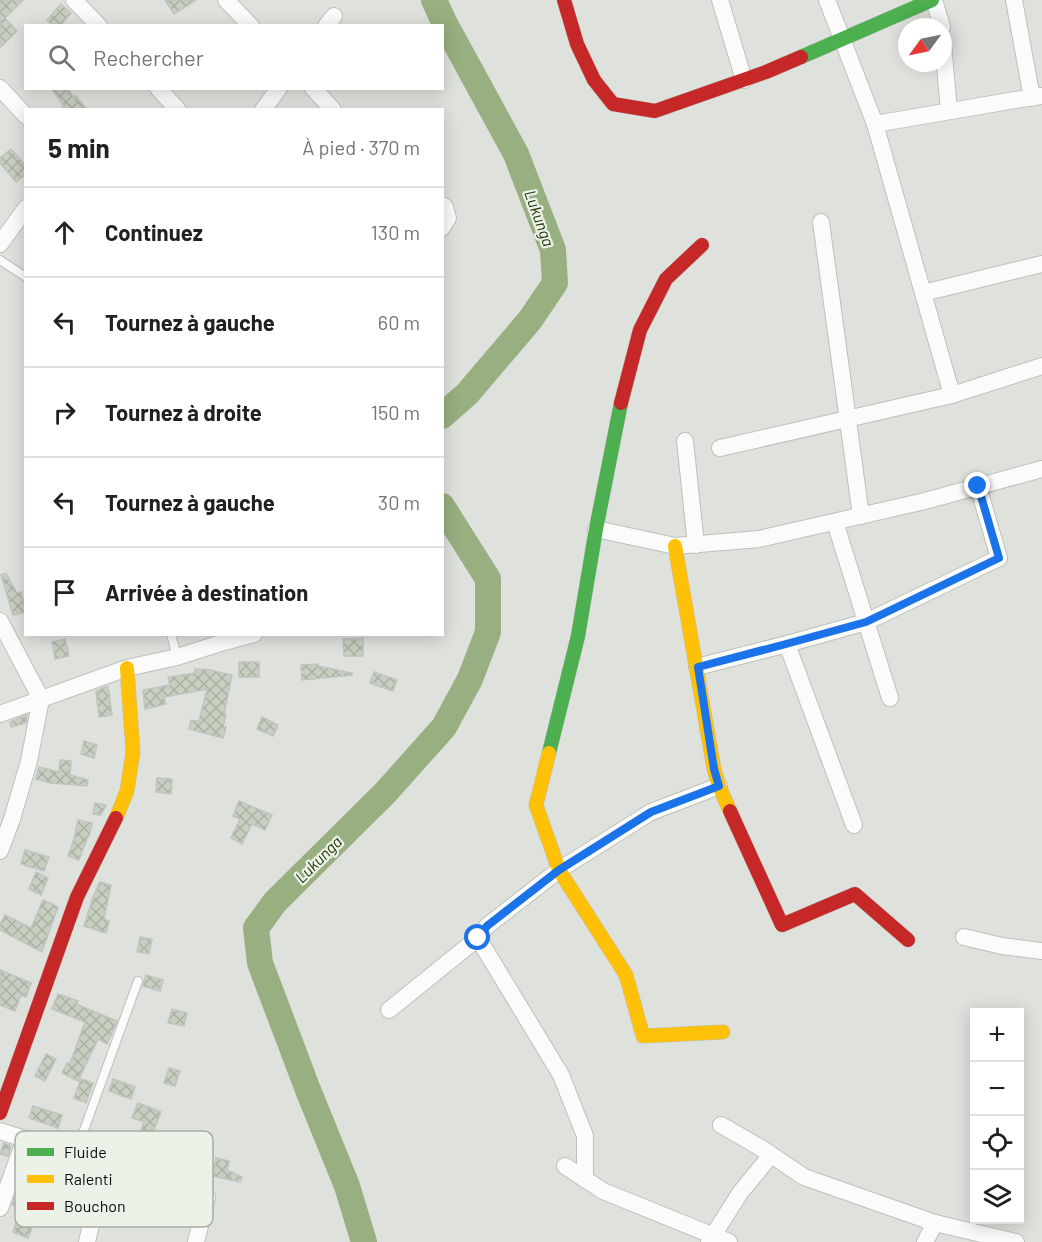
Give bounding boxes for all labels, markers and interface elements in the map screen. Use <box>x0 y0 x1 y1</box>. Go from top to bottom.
north arrow <box>898 18 952 72</box>
search box <box>24 24 444 90</box>
icon: search <box>45 41 78 74</box>
text: Rechercher <box>93 44 204 70</box>
text: 5 min <box>48 132 110 163</box>
text: À pied · 370 m <box>302 135 420 159</box>
water label: Lukunga <box>521 187 559 249</box>
icon: ahead <box>48 216 81 249</box>
text: Continuez <box>105 219 203 245</box>
text: 130 m <box>371 220 420 244</box>
icon: left <box>48 306 81 339</box>
text: Tournez à gauche <box>105 309 275 335</box>
text: 60 m <box>378 310 420 334</box>
icon: right <box>48 396 81 429</box>
text: Tournez à droite <box>105 399 262 425</box>
text: 150 m <box>371 400 420 424</box>
route end <box>964 472 990 498</box>
icon: left <box>48 486 81 519</box>
text: Tournez à gauche <box>105 489 275 515</box>
text: 30 m <box>378 490 420 514</box>
icon: arrive <box>48 576 81 609</box>
text: Arrivée à destination <box>105 579 308 605</box>
water label: Lukunga <box>291 832 345 886</box>
route start <box>464 924 490 950</box>
map controls <box>970 1008 1024 1224</box>
button: + <box>970 1008 1024 1062</box>
button: − <box>970 1062 1024 1116</box>
button: locate <box>970 1116 1024 1170</box>
legend <box>15 1131 213 1227</box>
text: Fluide <box>64 1142 107 1161</box>
text: Ralenti <box>64 1169 113 1188</box>
button: layers <box>970 1170 1024 1224</box>
text: Bouchon <box>64 1196 126 1215</box>

